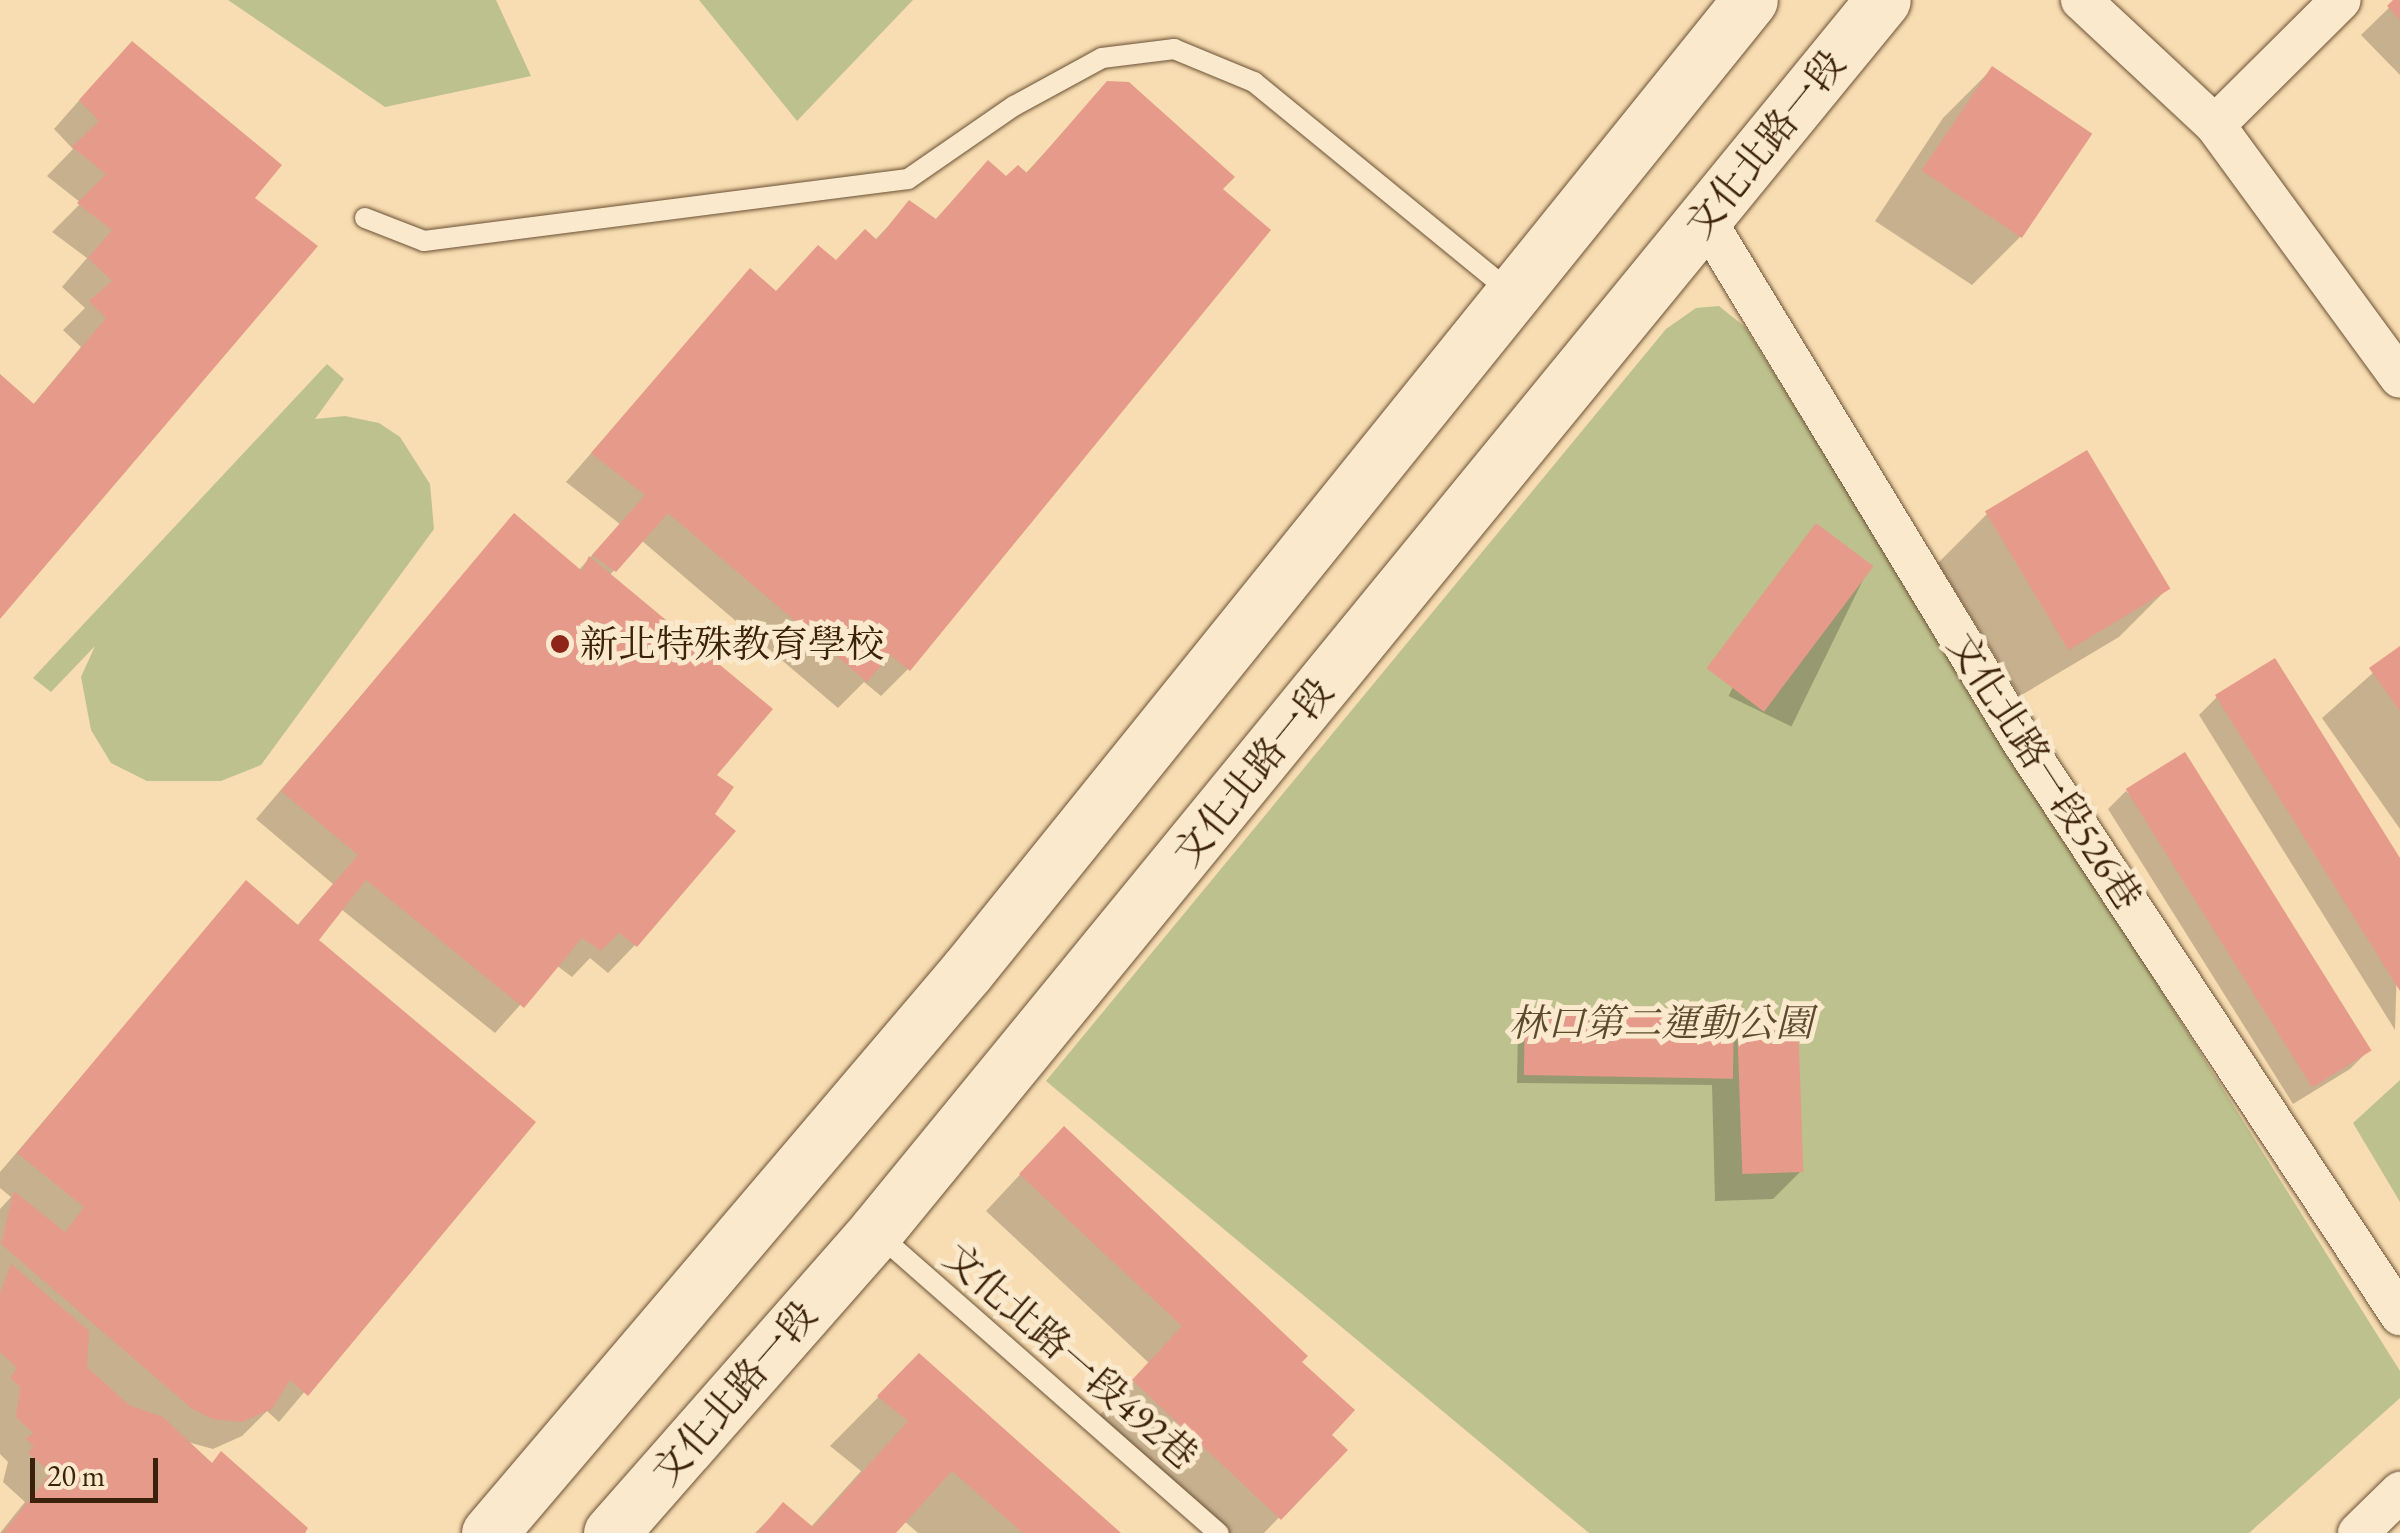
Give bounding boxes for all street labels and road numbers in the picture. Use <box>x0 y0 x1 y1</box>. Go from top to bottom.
street label: 文化北路一段 <box>1676 41 1854 247</box>
street label: 文化北路一段526巷 <box>1939 624 2151 918</box>
street label: 文化北路一段 <box>1164 669 1342 875</box>
street label: 文化北路一段492巷 <box>935 1234 1207 1478</box>
street label: 文化北路一段 <box>642 1292 826 1494</box>

